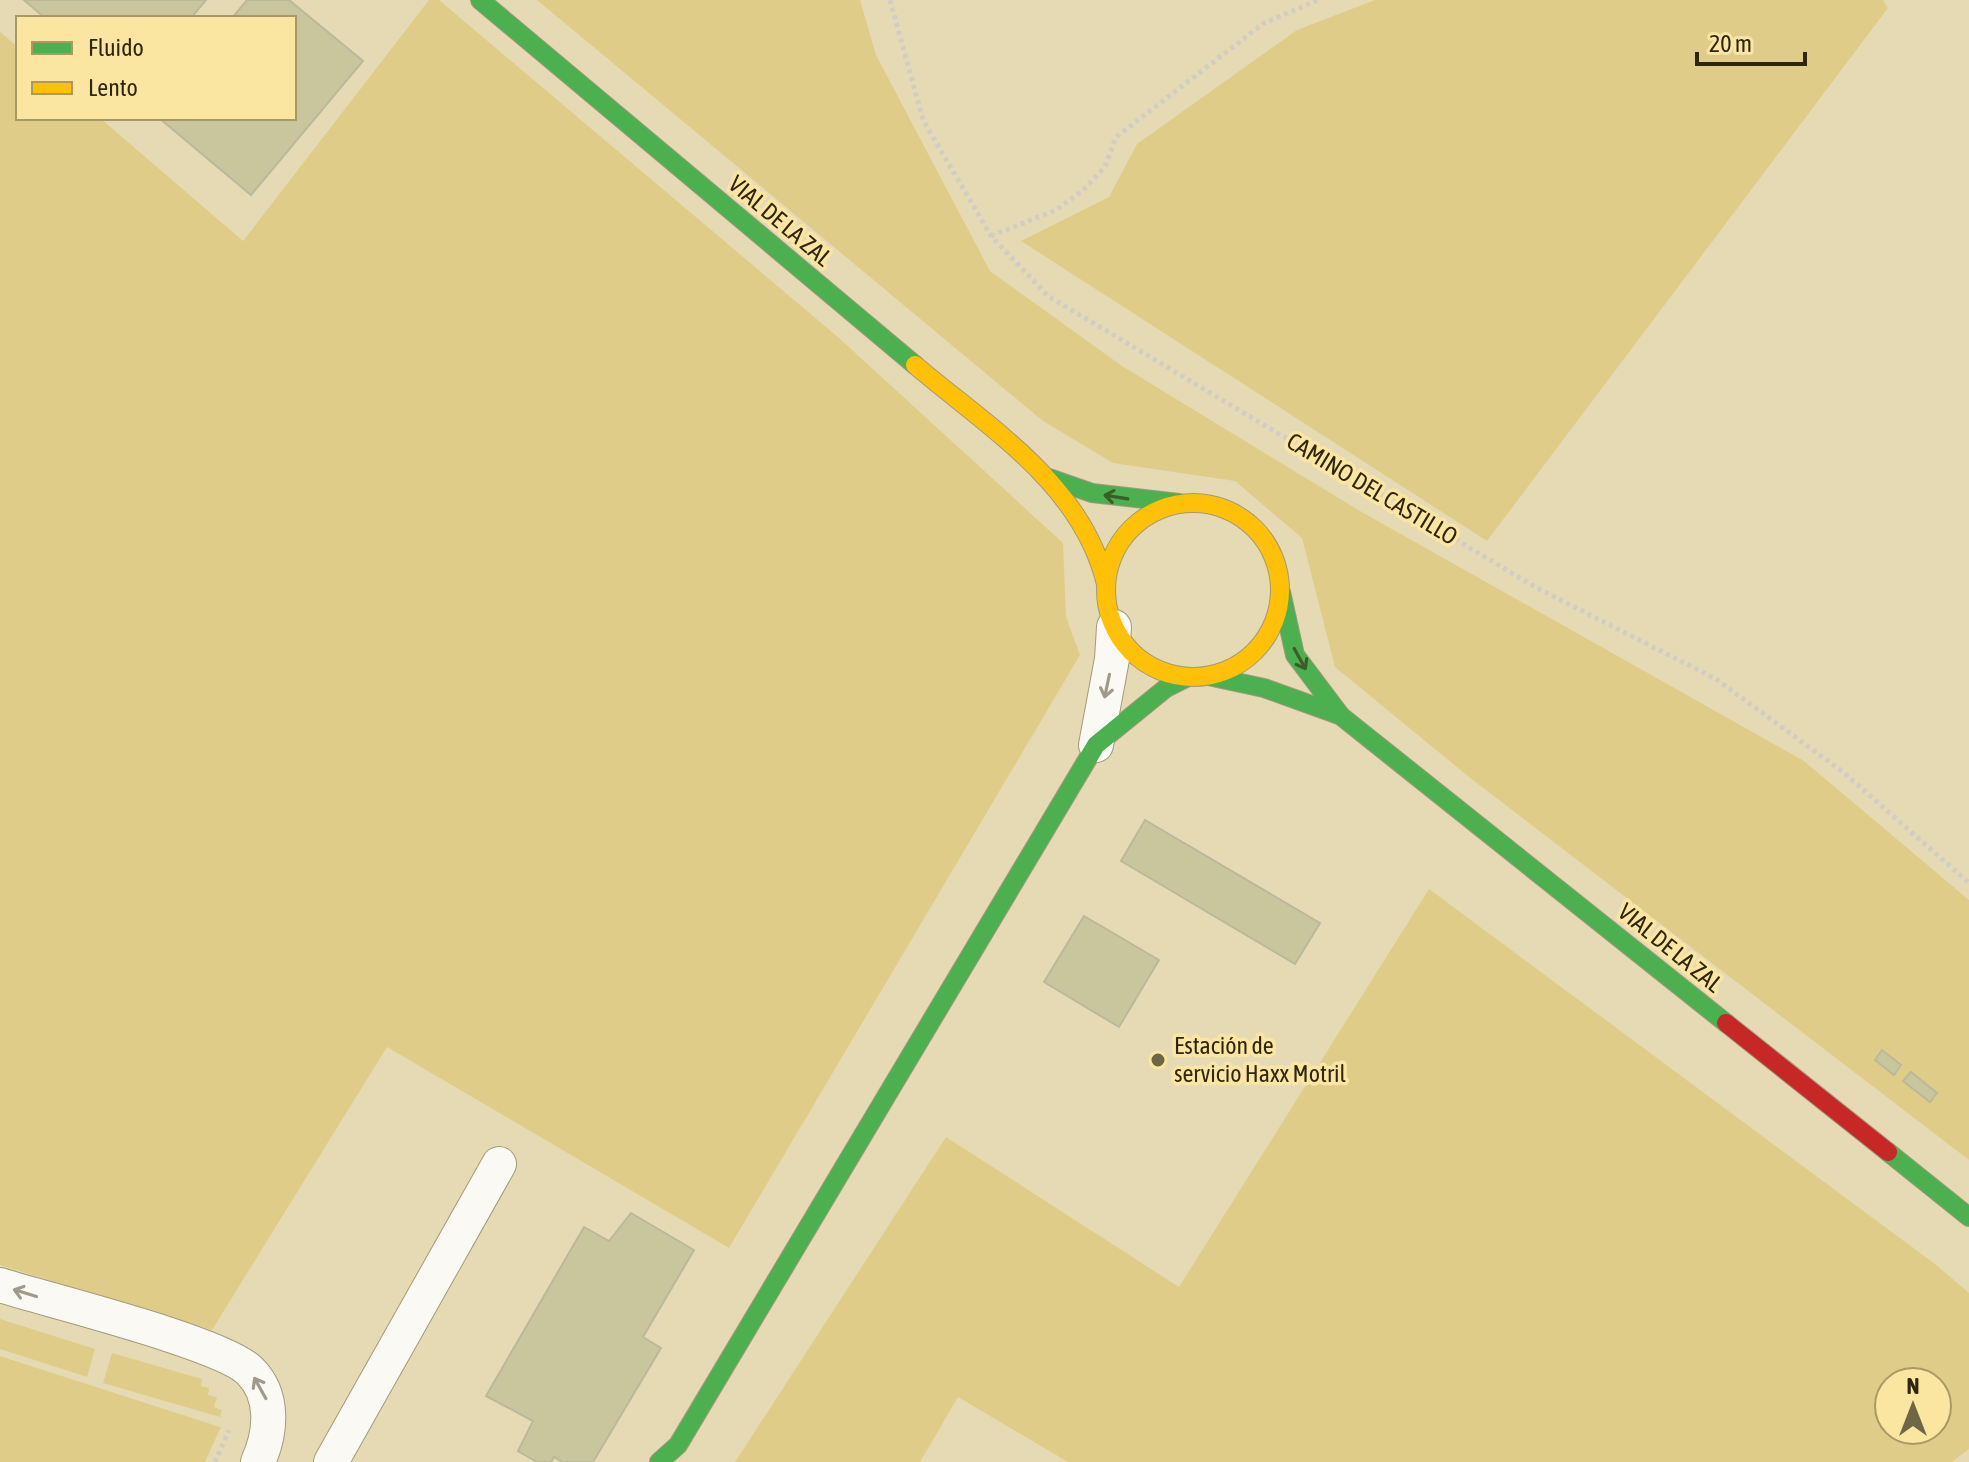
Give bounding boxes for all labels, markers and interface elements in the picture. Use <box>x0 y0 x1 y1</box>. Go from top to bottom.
legend <box>16 16 296 120</box>
scale bar <box>1697 16 1805 66</box>
text: 20 m <box>1709 30 1752 57</box>
text: Fluido <box>88 34 144 61</box>
text: Lento <box>88 74 138 101</box>
street label: VIAL DE LA ZAL <box>724 170 838 272</box>
street label: CAMINO DEL CASTILLO <box>1282 427 1462 550</box>
one-way arrow <box>1104 489 1129 504</box>
one-way arrow <box>1292 647 1308 670</box>
one-way arrow <box>1099 673 1114 699</box>
street label: VIAL DE LA ZAL <box>1613 898 1728 998</box>
place label: Estación de servicio Haxx Motril <box>1174 1032 1346 1087</box>
marker: Estación de servicio Haxx Motril <box>1149 1051 1167 1069</box>
one-way arrow <box>12 1285 38 1300</box>
north arrow <box>1873 1366 1953 1446</box>
text: N <box>1907 1373 1919 1399</box>
one-way arrow <box>252 1377 268 1401</box>

